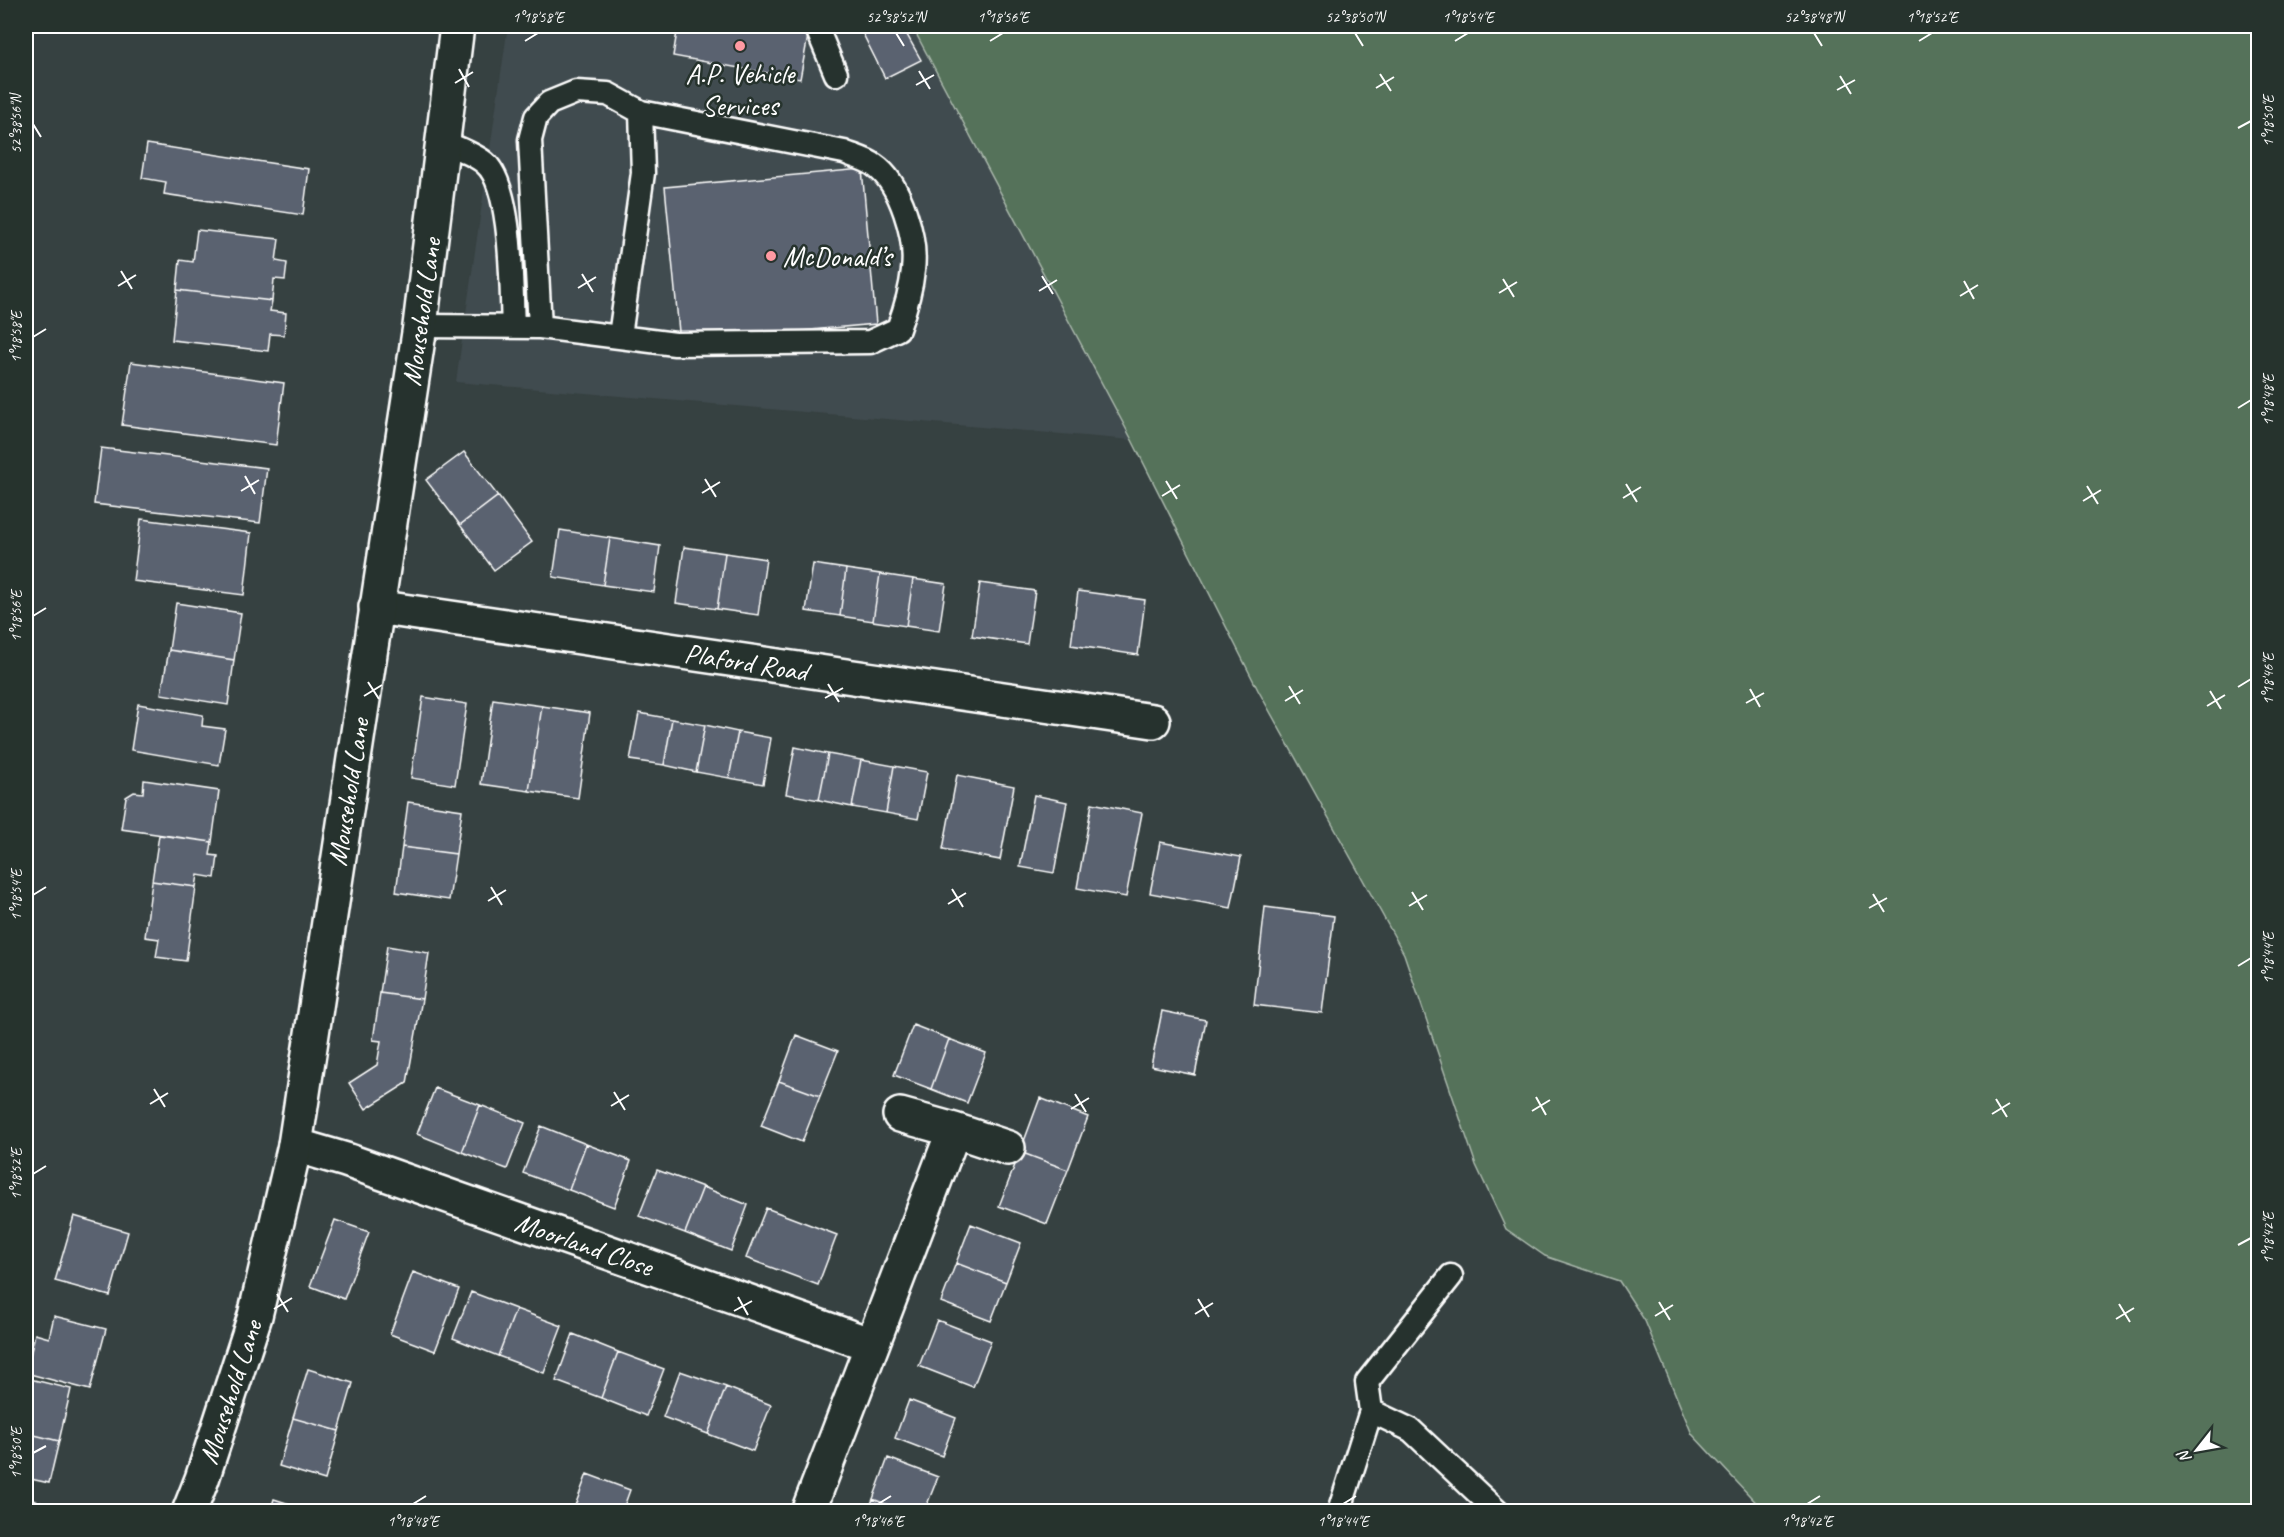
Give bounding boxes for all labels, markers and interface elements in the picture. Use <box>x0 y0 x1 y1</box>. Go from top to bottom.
text: 1°18'58"E <box>512 8 566 27</box>
text: 52°38'52"N <box>866 8 929 27</box>
text: 1°18'56"E <box>977 8 1031 27</box>
text: 52°38'50"N <box>1325 8 1388 27</box>
text: 1°18'54"E <box>1442 8 1496 27</box>
text: 52°38'48"N <box>1784 8 1847 27</box>
text: 1°18'52"E <box>1906 8 1960 27</box>
marker: A.P. Vehicle Services <box>733 39 747 53</box>
place label: A.P. Vehicle Services <box>686 56 796 123</box>
text: 52°38'56"N <box>7 91 26 154</box>
text: 1°18'50"E <box>2259 93 2278 147</box>
street label: Mousehold Lane <box>393 234 449 388</box>
place label: McDonald’s <box>783 239 894 274</box>
marker: McDonald’s <box>764 249 778 263</box>
text: 1°18'58"E <box>7 309 26 363</box>
text: 1°18'48"E <box>2259 372 2278 426</box>
text: 1°18'56"E <box>7 588 26 642</box>
street label: Plaford Road <box>682 635 814 690</box>
text: 1°18'46"E <box>2259 651 2278 705</box>
street label: Mousehold Lane <box>319 714 377 868</box>
text: 1°18'54"E <box>7 867 26 921</box>
text: 1°18'44"E <box>2259 930 2278 984</box>
text: 1°18'52"E <box>7 1146 26 1200</box>
street label: Moorland Close <box>511 1204 659 1284</box>
text: 1°18'42"E <box>2259 1210 2278 1264</box>
street label: Mousehold Lane <box>190 1314 270 1468</box>
north arrow <box>2167 1420 2227 1480</box>
text: 1°18'50"E <box>7 1425 26 1479</box>
text: N <box>2172 1445 2196 1467</box>
text: 1°18'48"E <box>387 1512 441 1531</box>
text: 1°18'46"E <box>852 1512 906 1531</box>
text: 1°18'44"E <box>1317 1512 1371 1531</box>
text: 1°18'42"E <box>1781 1512 1835 1531</box>

